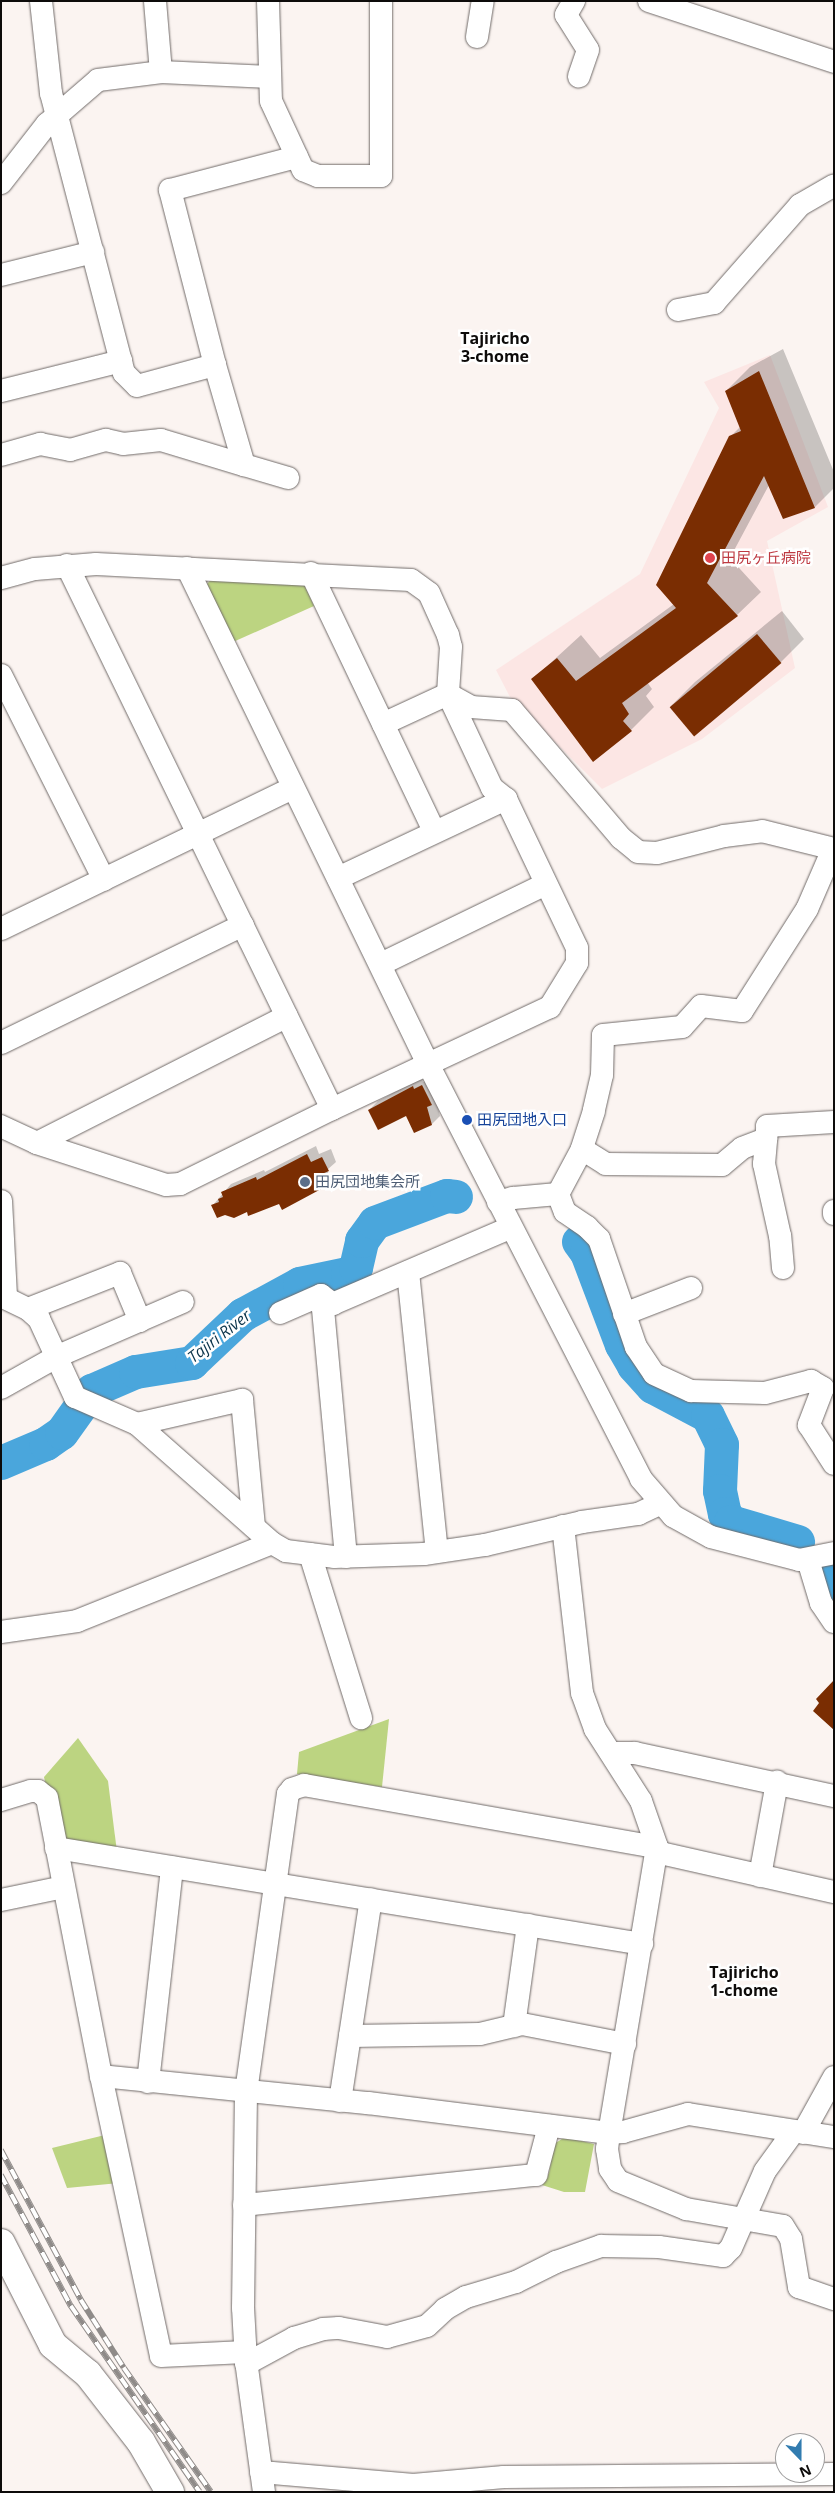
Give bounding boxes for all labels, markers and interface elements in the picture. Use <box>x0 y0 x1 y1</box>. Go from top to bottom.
district label: Tajiricho 3-chome <box>460 328 530 366</box>
place label: 田尻ヶ丘病院 <box>721 549 811 567</box>
marker: 田尻ヶ丘病院 <box>703 551 717 565</box>
place label: 田尻団地入口 <box>477 1111 567 1129</box>
marker: 田尻団地入口 <box>461 1114 473 1126</box>
place label: 田尻団地集会所 <box>315 1173 420 1191</box>
marker: 田尻団地集会所 <box>299 1176 311 1188</box>
water label: Tajiri River <box>184 1306 254 1366</box>
district label: Tajiricho 1-chome <box>709 1962 779 2000</box>
north arrow <box>775 2433 825 2483</box>
text: N <box>797 2460 814 2482</box>

